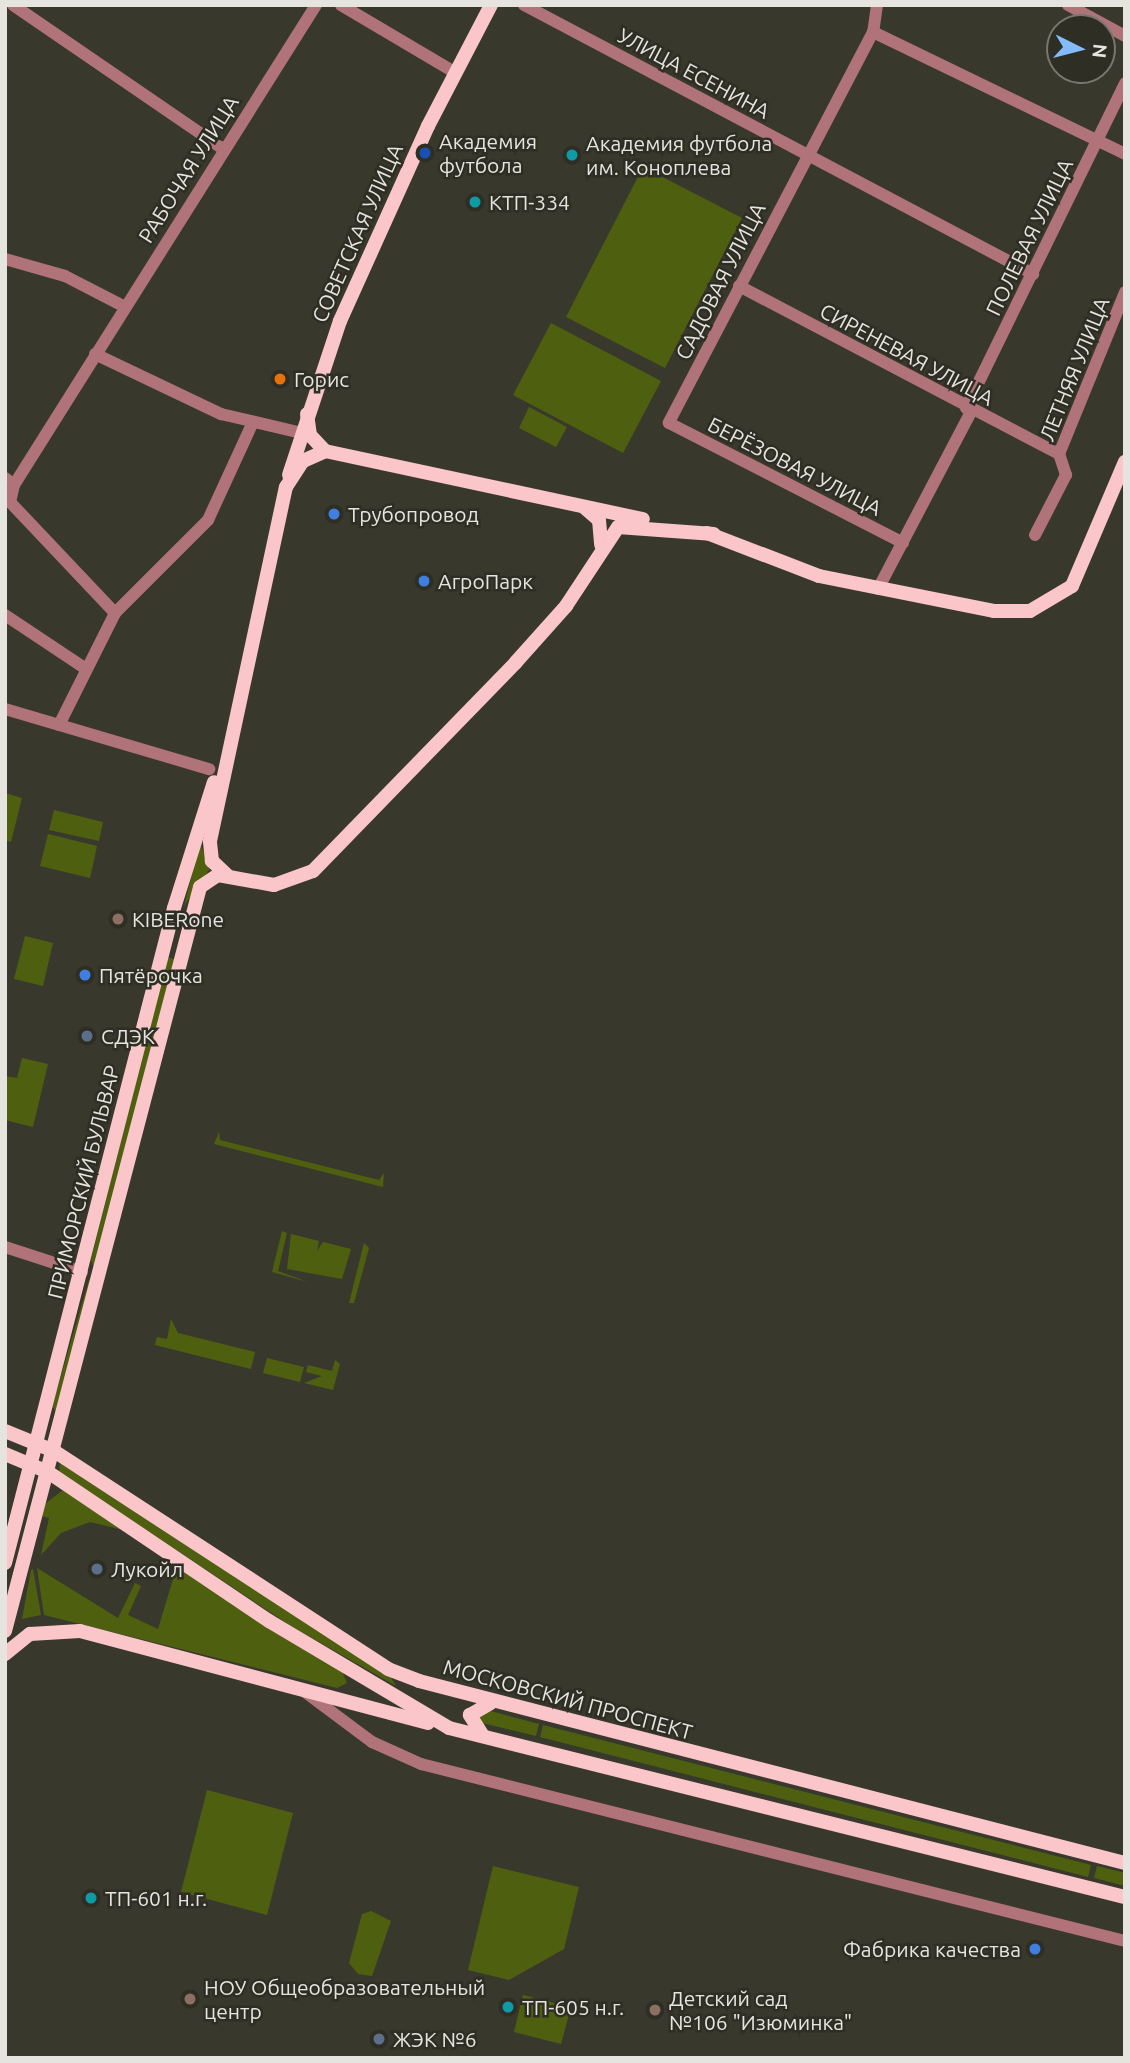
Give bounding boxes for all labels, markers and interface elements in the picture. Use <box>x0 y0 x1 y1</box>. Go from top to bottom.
north arrow <box>1046 14 1116 84</box>
street label: УЛИЦА ЕСЕНИНА <box>614 22 774 124</box>
text: N <box>1088 43 1112 59</box>
street label: РАБОЧАЯ УЛИЦА <box>133 91 243 247</box>
place label: Академия футбола <box>439 128 537 178</box>
place label: Академия футбола им. Коноплева <box>586 130 772 180</box>
street label: СОВЕТСКАЯ УЛИЦА <box>306 140 408 326</box>
marker: Академия футбола <box>417 145 433 161</box>
marker: Академия футбола им. Коноплева <box>564 147 580 163</box>
street label: ПОЛЕВАЯ УЛИЦА <box>980 155 1078 319</box>
place label: КТП-334 <box>489 189 570 215</box>
marker: КТП-334 <box>467 194 483 210</box>
street label: САДОВАЯ УЛИЦА <box>670 198 770 364</box>
street label: ЛЕТНЯЯ УЛИЦА <box>1034 293 1114 445</box>
street label: СИРЕНЕВАЯ УЛИЦА <box>816 298 998 410</box>
place label: Горис <box>294 366 349 392</box>
marker: Горис <box>272 371 288 387</box>
street label: БЕРЁЗОВАЯ УЛИЦА <box>704 411 886 521</box>
place label: Трубопровод <box>348 501 479 527</box>
marker: Трубопровод <box>326 506 342 522</box>
place label: АгроПарк <box>438 568 533 594</box>
marker: АгроПарк <box>416 573 432 589</box>
place label: KIBERone <box>132 906 224 932</box>
marker: KIBERone <box>110 911 126 927</box>
place label: Пятёрочка <box>99 962 203 988</box>
marker: Пятёрочка <box>77 967 93 983</box>
place label: СДЭК <box>101 1023 155 1049</box>
marker: СДЭК <box>79 1028 95 1044</box>
street label: ПРИМОРСКИЙ БУЛЬВАР <box>42 1063 124 1301</box>
place label: Лукойл <box>111 1556 183 1582</box>
marker: Лукойл <box>89 1561 105 1577</box>
street label: МОСКОВСКИЙ ПРОСПЕКТ <box>441 1654 695 1744</box>
place label: ТП-601 н.г. <box>105 1885 207 1911</box>
marker: ТП-601 н.г. <box>83 1890 99 1906</box>
place label: Фабрика качества <box>843 1936 1021 1962</box>
marker: Фабрика качества <box>1027 1941 1043 1957</box>
place label: НОУ Общеобразовательный центр <box>204 1974 485 2024</box>
place label: Детский сад №106 "Изюминка" <box>669 1985 852 2035</box>
marker: НОУ Общеобразовательный центр <box>182 1991 198 2007</box>
place label: ТП-605 н.г. <box>522 1994 624 2020</box>
marker: ТП-605 н.г. <box>500 1999 516 2015</box>
marker: Детский сад №106 "Изюминка" <box>647 2002 663 2018</box>
place label: ЖЭК №6 <box>393 2026 477 2052</box>
marker: ЖЭК №6 <box>371 2031 387 2047</box>

